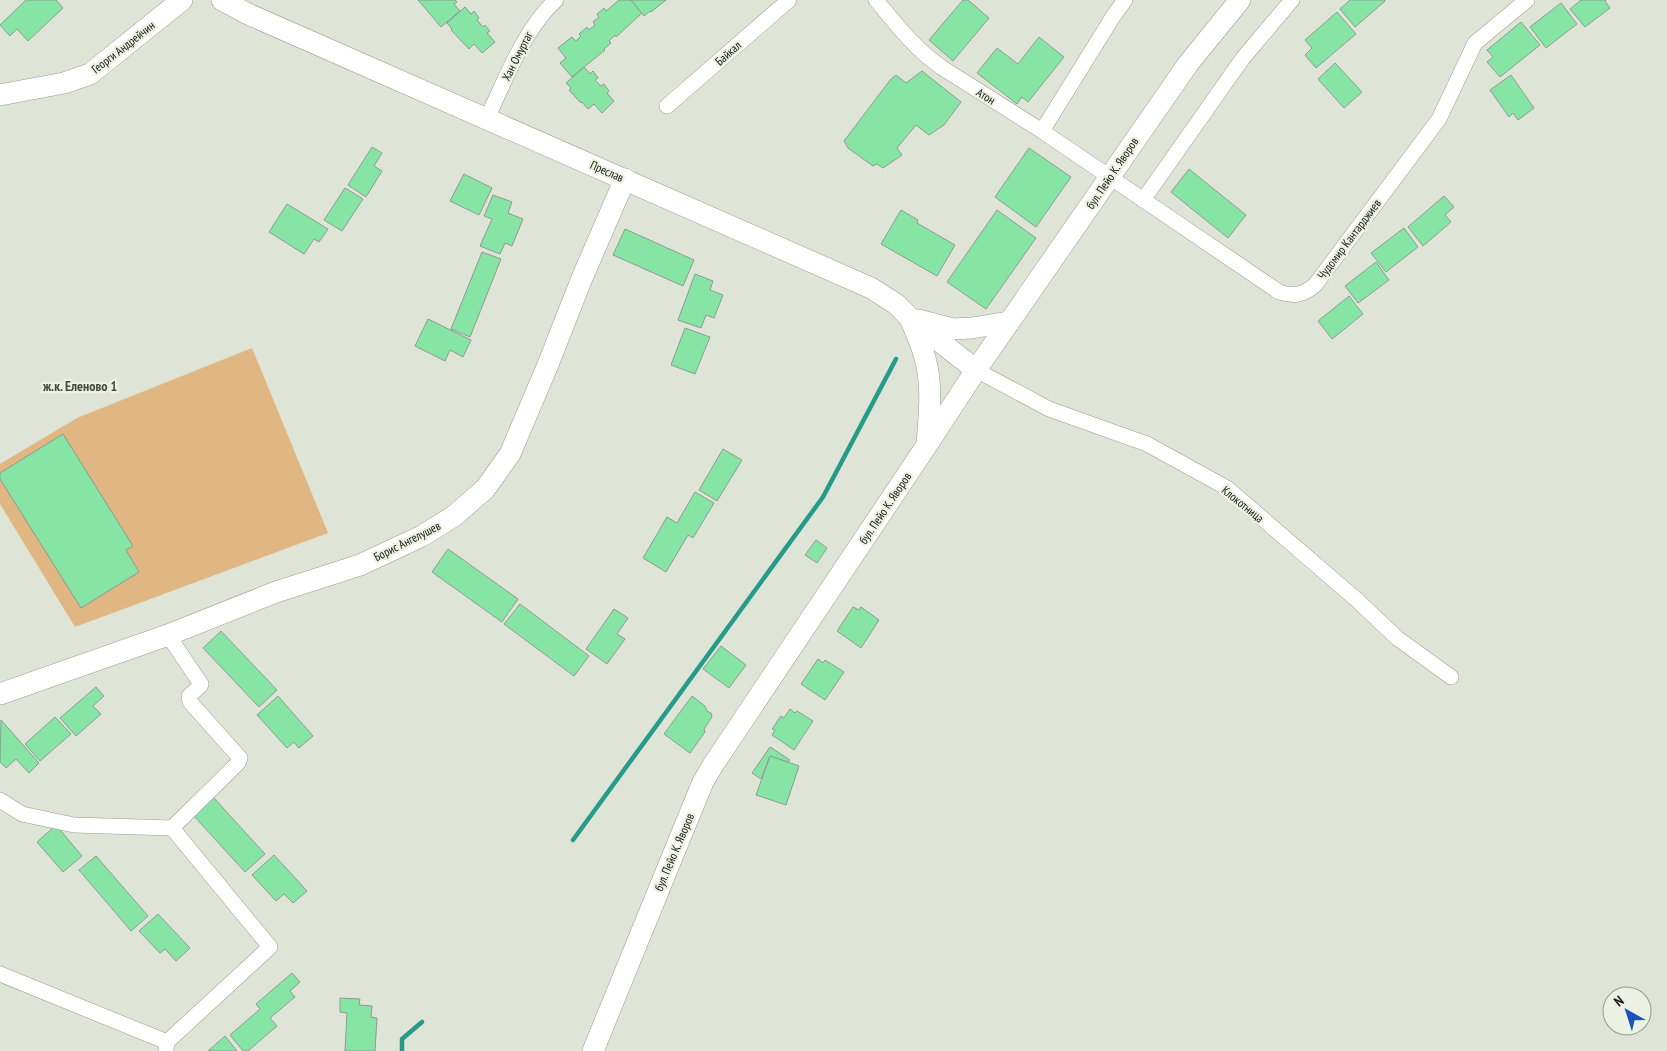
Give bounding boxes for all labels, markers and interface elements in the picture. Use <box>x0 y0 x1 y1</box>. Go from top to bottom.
street label: Георги Андрейчин <box>88 18 158 76</box>
street label: Хан Омуртаг <box>498 29 536 83</box>
street label: Байкал <box>712 38 744 68</box>
street label: Атон <box>974 84 998 108</box>
street label: бул. Пейо К. Яворов <box>1083 134 1142 212</box>
street label: Преслав <box>588 157 626 185</box>
street label: Чудомир Кантарджиев <box>1314 196 1384 282</box>
district label: ж.к. Еленово 1 <box>42 377 117 395</box>
street label: бул. Пейо К. Яворов <box>856 469 915 547</box>
street label: Клокотница <box>1219 482 1267 526</box>
street label: Борис Ангелушев <box>371 518 443 564</box>
street label: бул. Пейо К. Яворов <box>651 811 697 893</box>
north arrow <box>1602 986 1652 1036</box>
text: N <box>1610 992 1627 1010</box>

